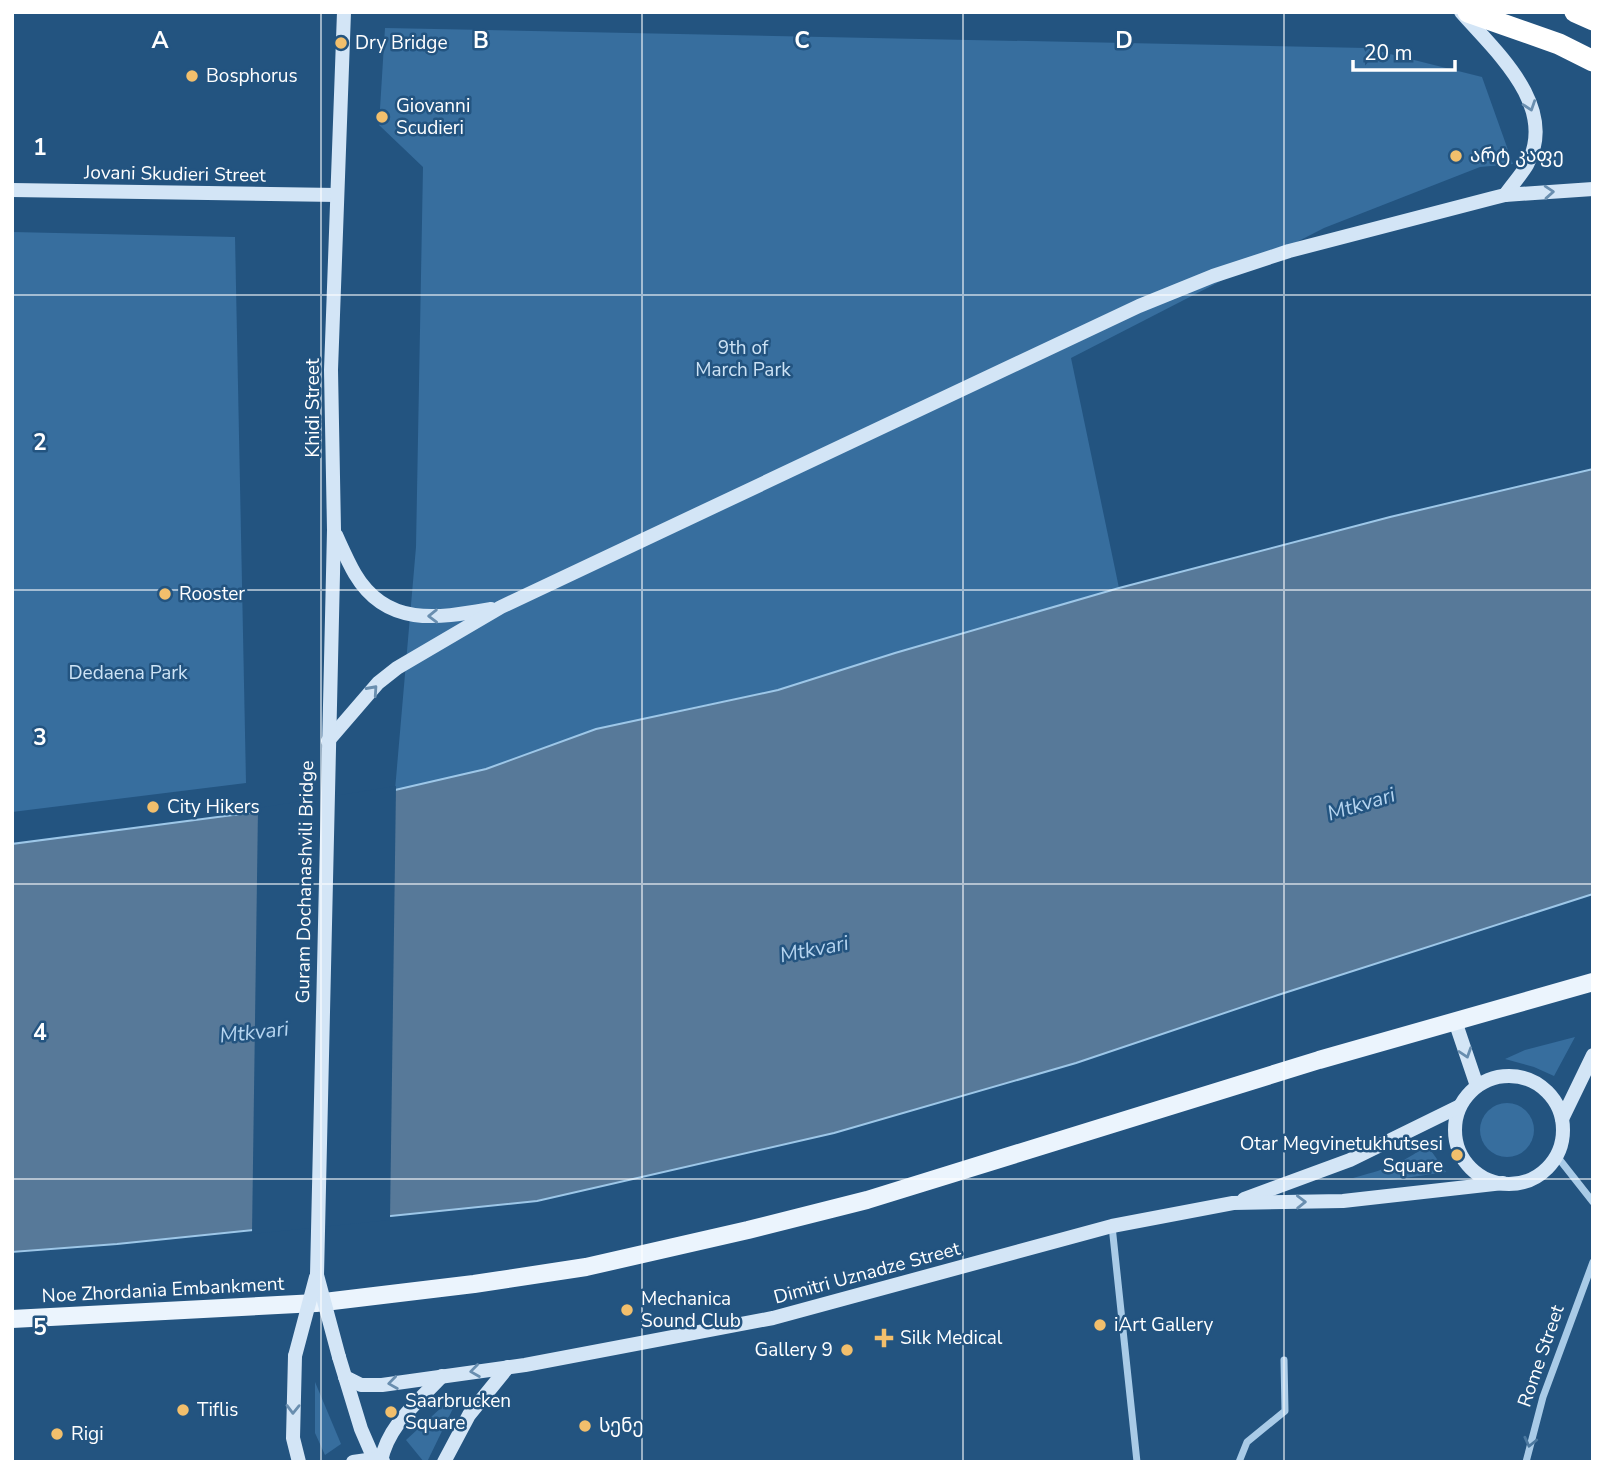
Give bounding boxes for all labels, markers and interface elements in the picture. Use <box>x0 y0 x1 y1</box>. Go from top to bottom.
text: A <box>151 25 169 56</box>
text: B <box>473 25 489 56</box>
text: C <box>794 25 810 56</box>
text: D <box>1115 25 1133 56</box>
scale bar <box>1353 28 1454 72</box>
place label: Dry Bridge <box>355 30 448 56</box>
marker: Dry Bridge <box>333 35 349 51</box>
text: 20 m <box>1364 39 1413 67</box>
place label: Bosphorus <box>206 63 298 89</box>
marker: Bosphorus <box>184 68 200 84</box>
place label: Giovanni Scudieri <box>396 93 470 141</box>
one-way arrow <box>1521 99 1536 111</box>
marker: Giovanni Scudieri <box>374 109 390 125</box>
text: 1 <box>33 132 47 163</box>
place label: არტ კაფე <box>1470 143 1564 169</box>
marker: არტ კაფე <box>1448 148 1464 164</box>
street label: Jovani Skudieri Street <box>83 159 266 189</box>
one-way arrow <box>1544 185 1555 200</box>
park label: 9th of March Park <box>695 335 791 383</box>
street label: Khidi Street <box>300 358 326 458</box>
text: 2 <box>33 427 47 458</box>
place label: Rooster <box>179 581 245 607</box>
marker: Rooster <box>157 586 173 602</box>
one-way arrow <box>427 608 438 624</box>
park label: Dedaena Park <box>68 660 188 686</box>
one-way arrow <box>364 685 377 698</box>
text: 3 <box>33 722 47 753</box>
street label: Guram Dochanashvili Bridge <box>290 760 320 1004</box>
water label: Mtkvari <box>1324 780 1399 828</box>
place label: City Hikers <box>167 794 260 820</box>
marker: City Hikers <box>145 799 161 815</box>
water label: Mtkvari <box>777 928 852 969</box>
water label: Mtkvari <box>218 1014 291 1050</box>
text: 4 <box>33 1017 47 1048</box>
one-way arrow <box>1458 1047 1472 1059</box>
place label: Otar Megvinetukhutsesi Square <box>1240 1131 1443 1179</box>
marker: Otar Megvinetukhutsesi Square <box>1449 1147 1465 1163</box>
one-way arrow <box>1296 1194 1307 1209</box>
street label: Dimitri Uznadze Street <box>771 1236 963 1310</box>
street label: Noe Zhordania Embankment <box>41 1271 285 1309</box>
place label: Mechanica Sound Club <box>641 1286 741 1334</box>
street label: Rome Street <box>1511 1301 1571 1410</box>
marker: Mechanica Sound Club <box>619 1302 635 1318</box>
text: 5 <box>33 1312 47 1343</box>
place label: iArt Gallery <box>1114 1312 1214 1338</box>
marker: iArt Gallery <box>1092 1317 1108 1333</box>
place label: Silk Medical <box>900 1325 1003 1351</box>
marker: Silk Medical <box>874 1328 894 1348</box>
place label: Gallery 9 <box>754 1337 833 1363</box>
marker: Gallery 9 <box>839 1342 855 1358</box>
one-way arrow <box>469 1364 481 1379</box>
one-way arrow <box>387 1376 398 1391</box>
place label: Saarbrucken Square <box>405 1388 511 1436</box>
place label: Tiflis <box>197 1397 238 1423</box>
marker: Tiflis <box>175 1402 191 1418</box>
one-way arrow <box>286 1404 301 1415</box>
marker: Saarbrucken Square <box>383 1404 399 1420</box>
place label: სენე <box>599 1413 644 1439</box>
marker: სენე <box>577 1418 593 1434</box>
place label: Rigi <box>71 1421 104 1447</box>
marker: Rigi <box>49 1426 65 1442</box>
one-way arrow <box>1524 1436 1538 1448</box>

